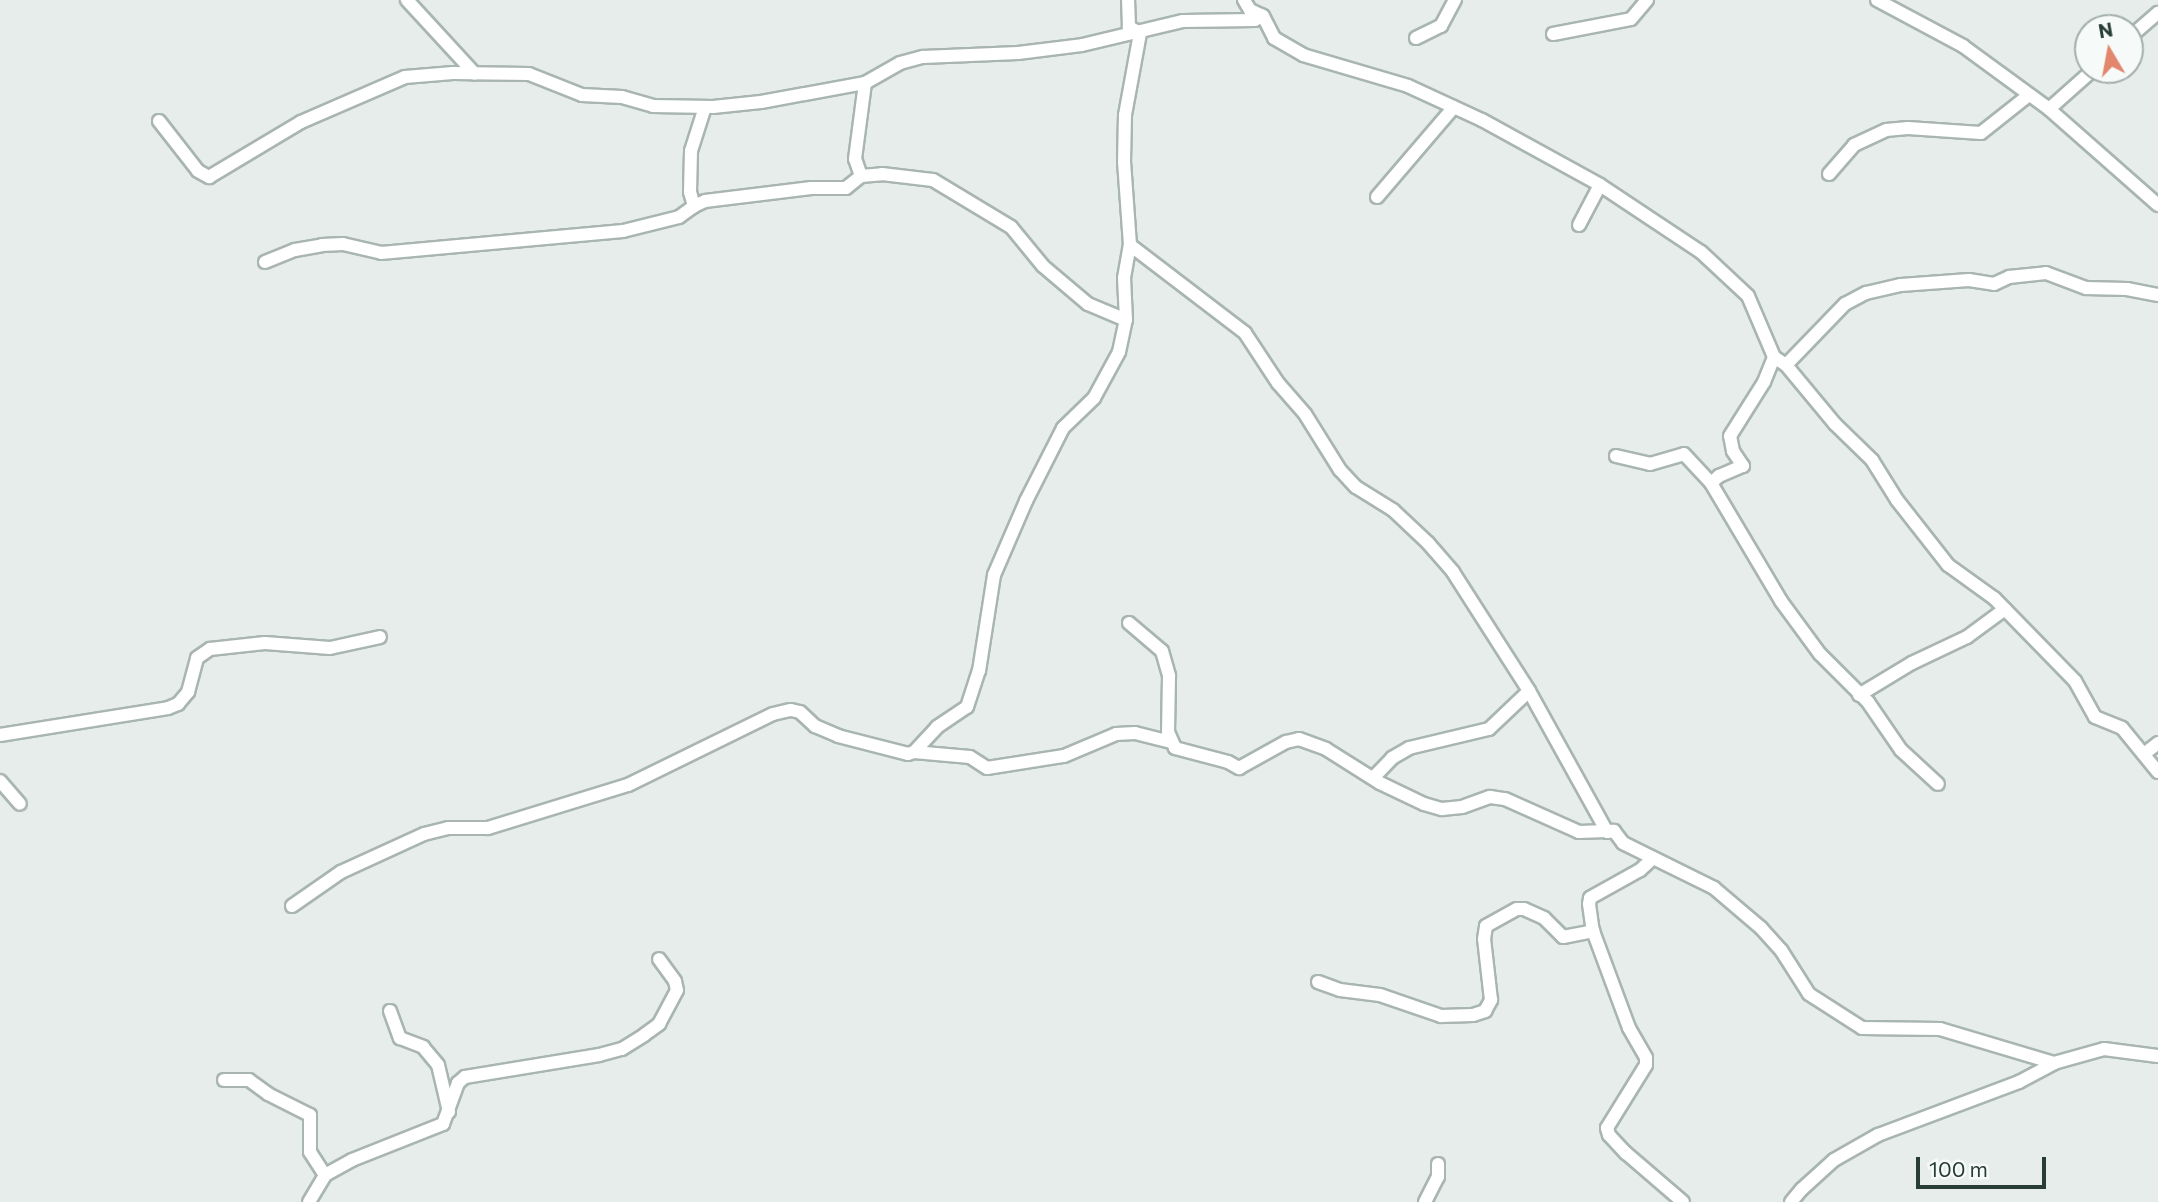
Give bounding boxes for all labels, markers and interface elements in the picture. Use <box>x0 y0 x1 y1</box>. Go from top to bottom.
north arrow <box>2074 14 2144 84</box>
text: N <box>2097 17 2115 42</box>
scale bar <box>1920 1142 2050 1186</box>
text: 100 m <box>1929 1156 1988 1181</box>

